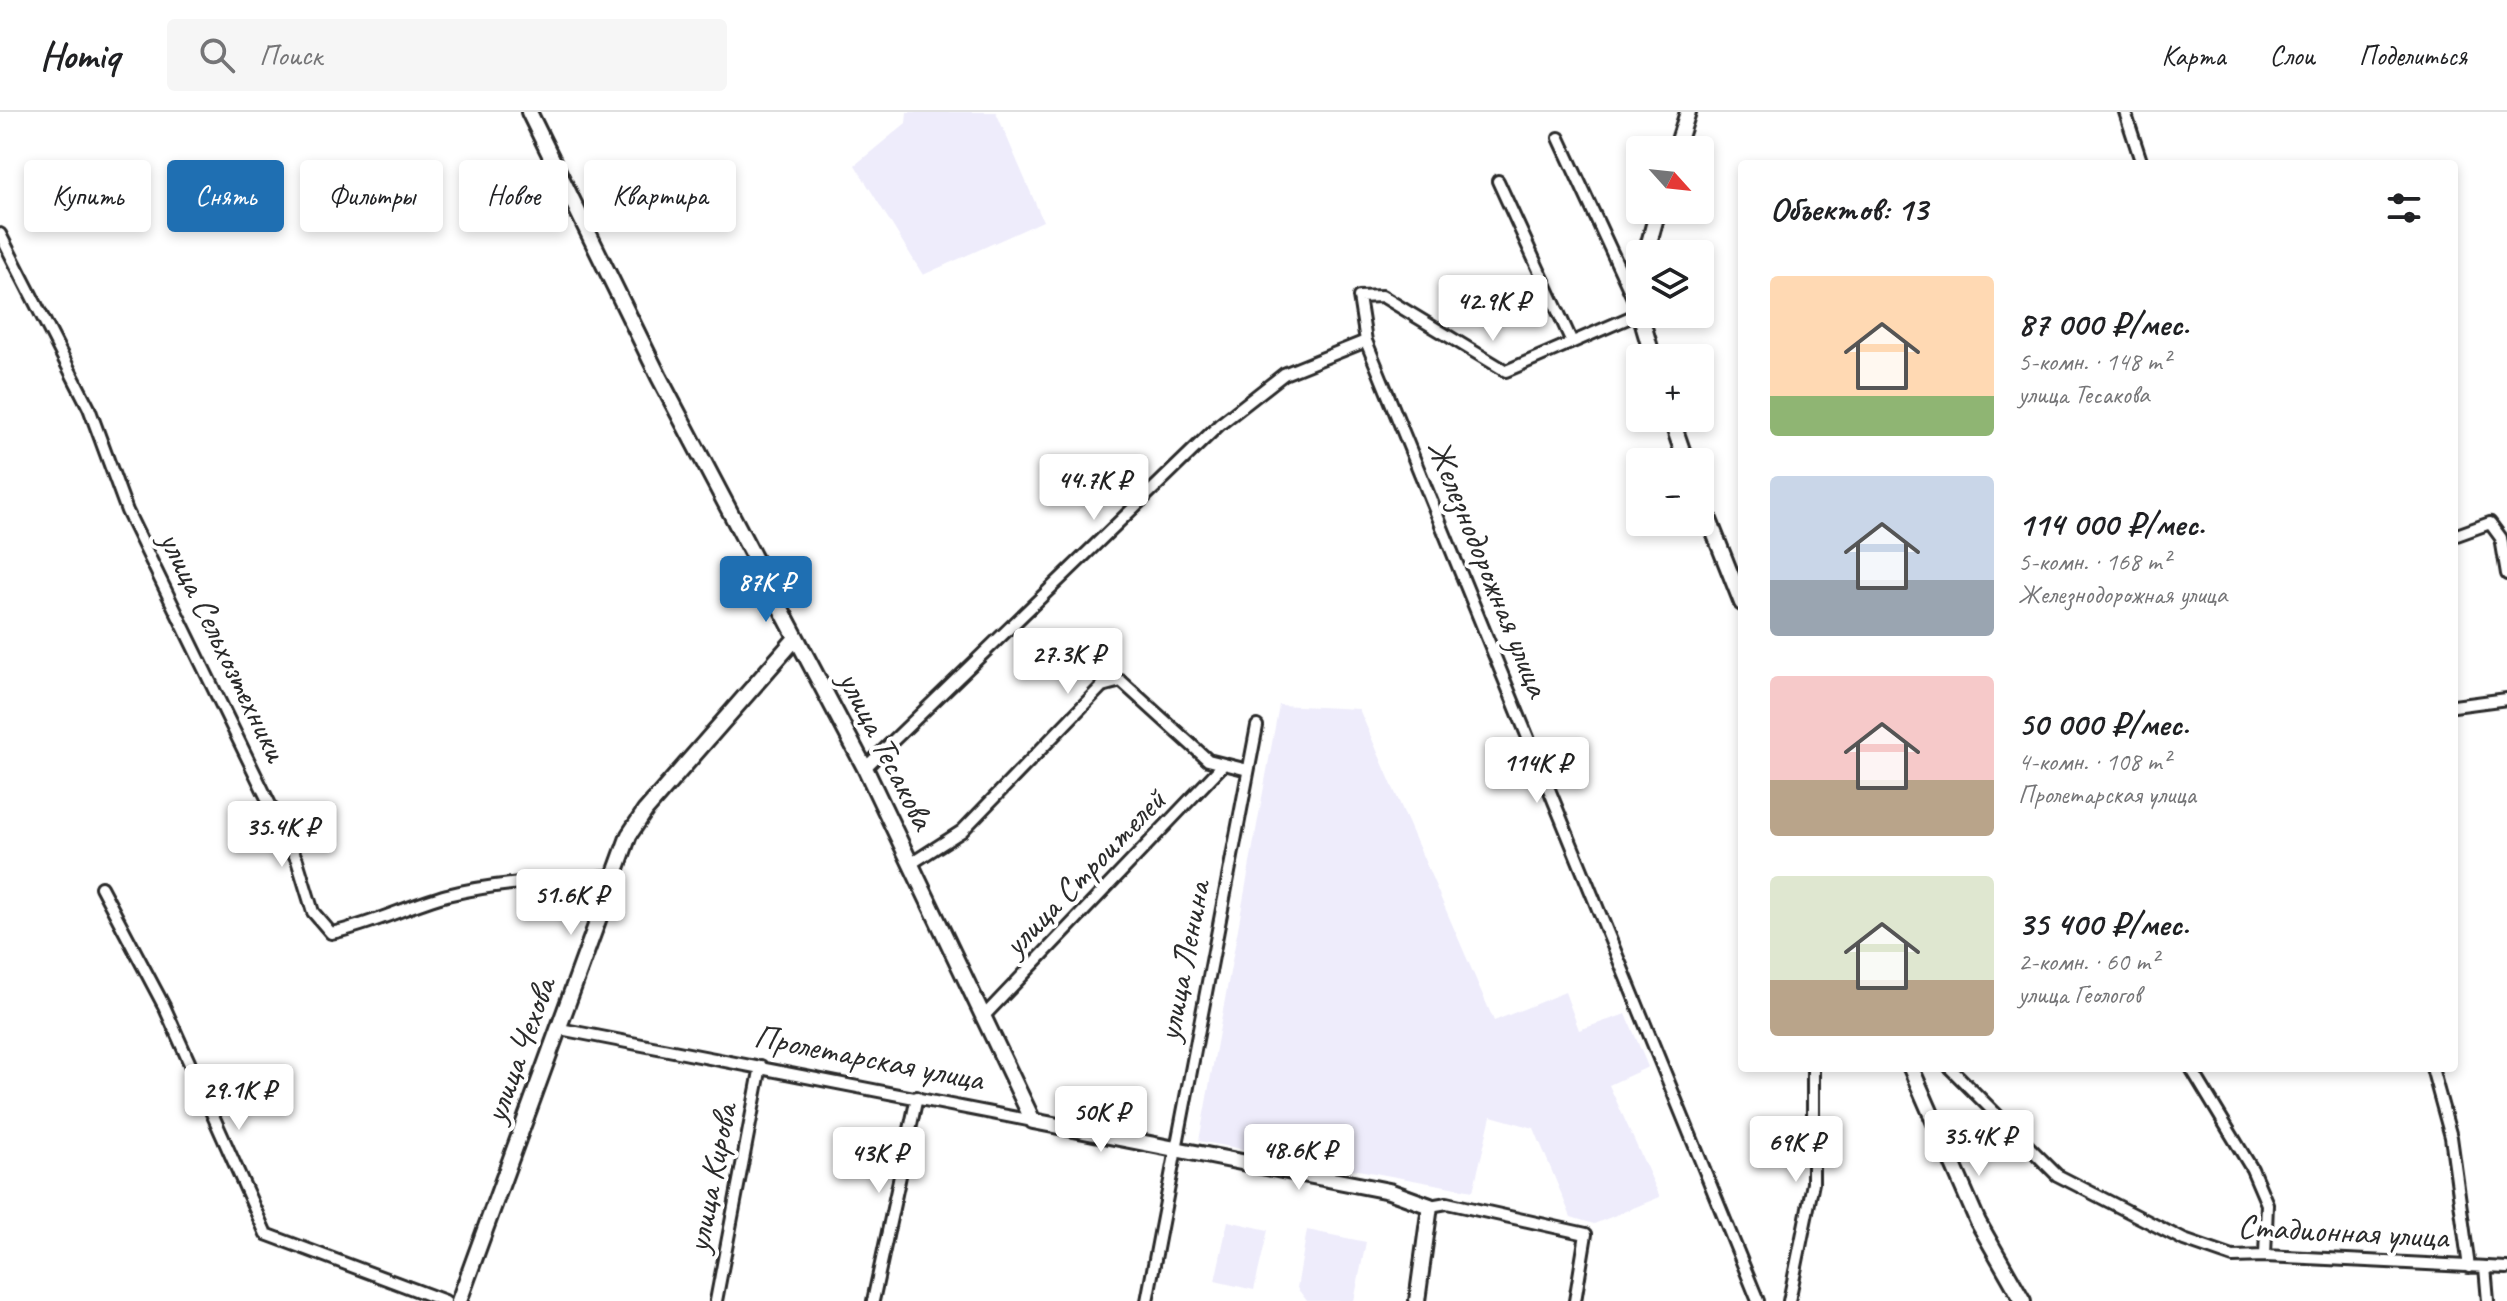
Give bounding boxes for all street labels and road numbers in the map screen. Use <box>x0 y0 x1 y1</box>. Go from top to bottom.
street label: Железнодорожная улица <box>1418 433 1561 705</box>
street label: улица Сельхозтехники <box>149 522 299 770</box>
street label: улица Тесакова <box>828 662 946 838</box>
street label: улица Строителей <box>992 778 1176 966</box>
street label: улица Ленина <box>1146 875 1220 1046</box>
street label: улица Чехова <box>472 969 566 1130</box>
street label: Пролетарская улица <box>751 1014 990 1101</box>
street label: улица Кирова <box>675 1097 747 1258</box>
street label: Стадионная улица <box>2237 1204 2452 1258</box>

